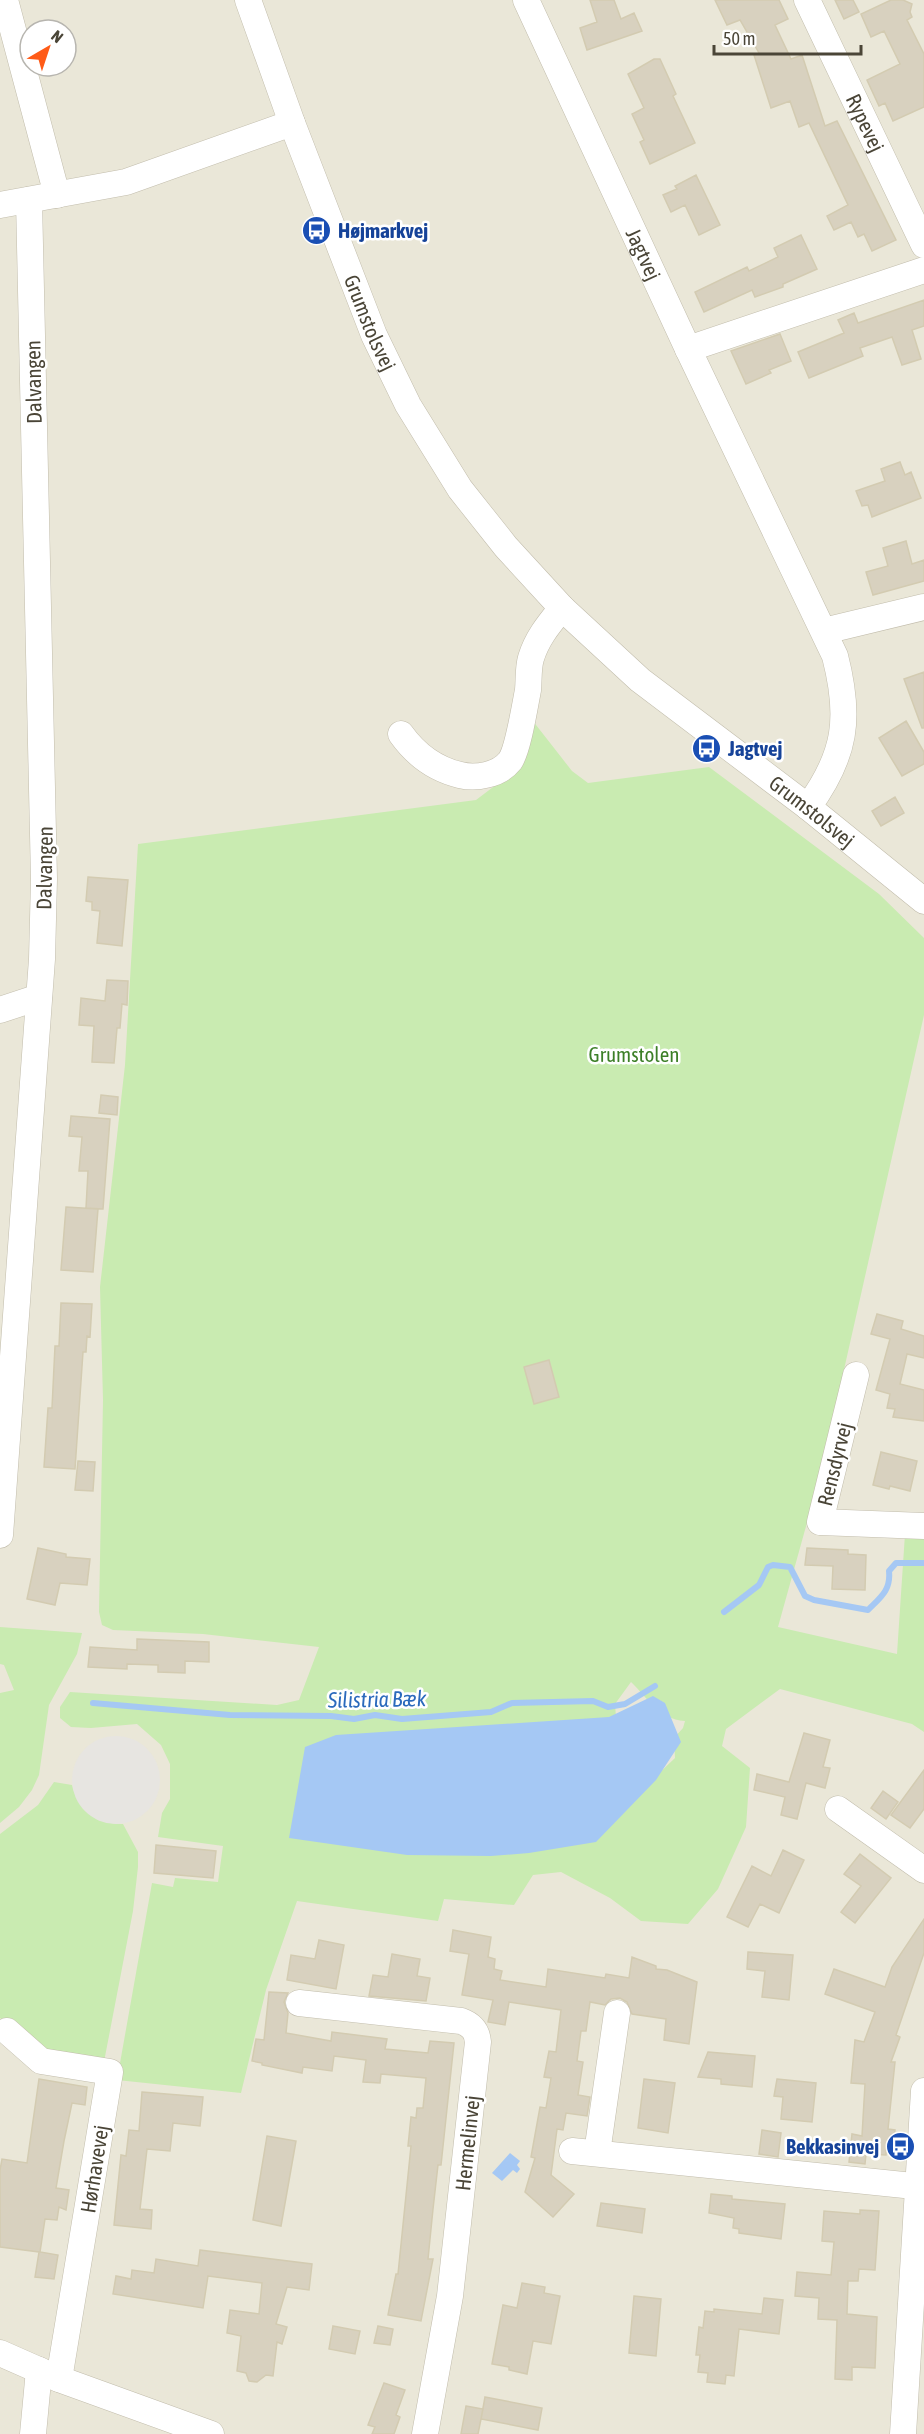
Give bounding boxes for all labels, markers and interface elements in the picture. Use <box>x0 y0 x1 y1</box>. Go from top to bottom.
north arrow <box>18 18 78 78</box>
scale bar <box>714 18 861 56</box>
text: N <box>48 26 67 46</box>
text: 50 m <box>723 28 755 49</box>
street label: Rypevej <box>842 90 890 156</box>
bus stop icon: Højmarkvej <box>301 214 333 246</box>
place label: Højmarkvej <box>338 218 428 242</box>
street label: Jagtvej <box>622 224 666 284</box>
street label: Grumstolsvej <box>340 271 401 374</box>
street label: Dalvangen <box>20 340 46 424</box>
bus stop icon: Jagtvej <box>691 732 723 764</box>
place label: Jagtvej <box>727 736 782 760</box>
street label: Grumstolsvej <box>765 770 860 852</box>
street label: Dalvangen <box>31 826 57 910</box>
park label: Grumstolen <box>589 1042 679 1066</box>
street label: Rensdyrvej <box>812 1420 856 1508</box>
water label: Silistria Bæk <box>327 1685 427 1713</box>
street label: Hermelinvej <box>450 2094 484 2192</box>
street label: Hørhavevej <box>75 2123 113 2215</box>
bus stop icon: Bekkasinvej <box>884 2130 916 2162</box>
place label: Bekkasinvej <box>786 2134 879 2158</box>

